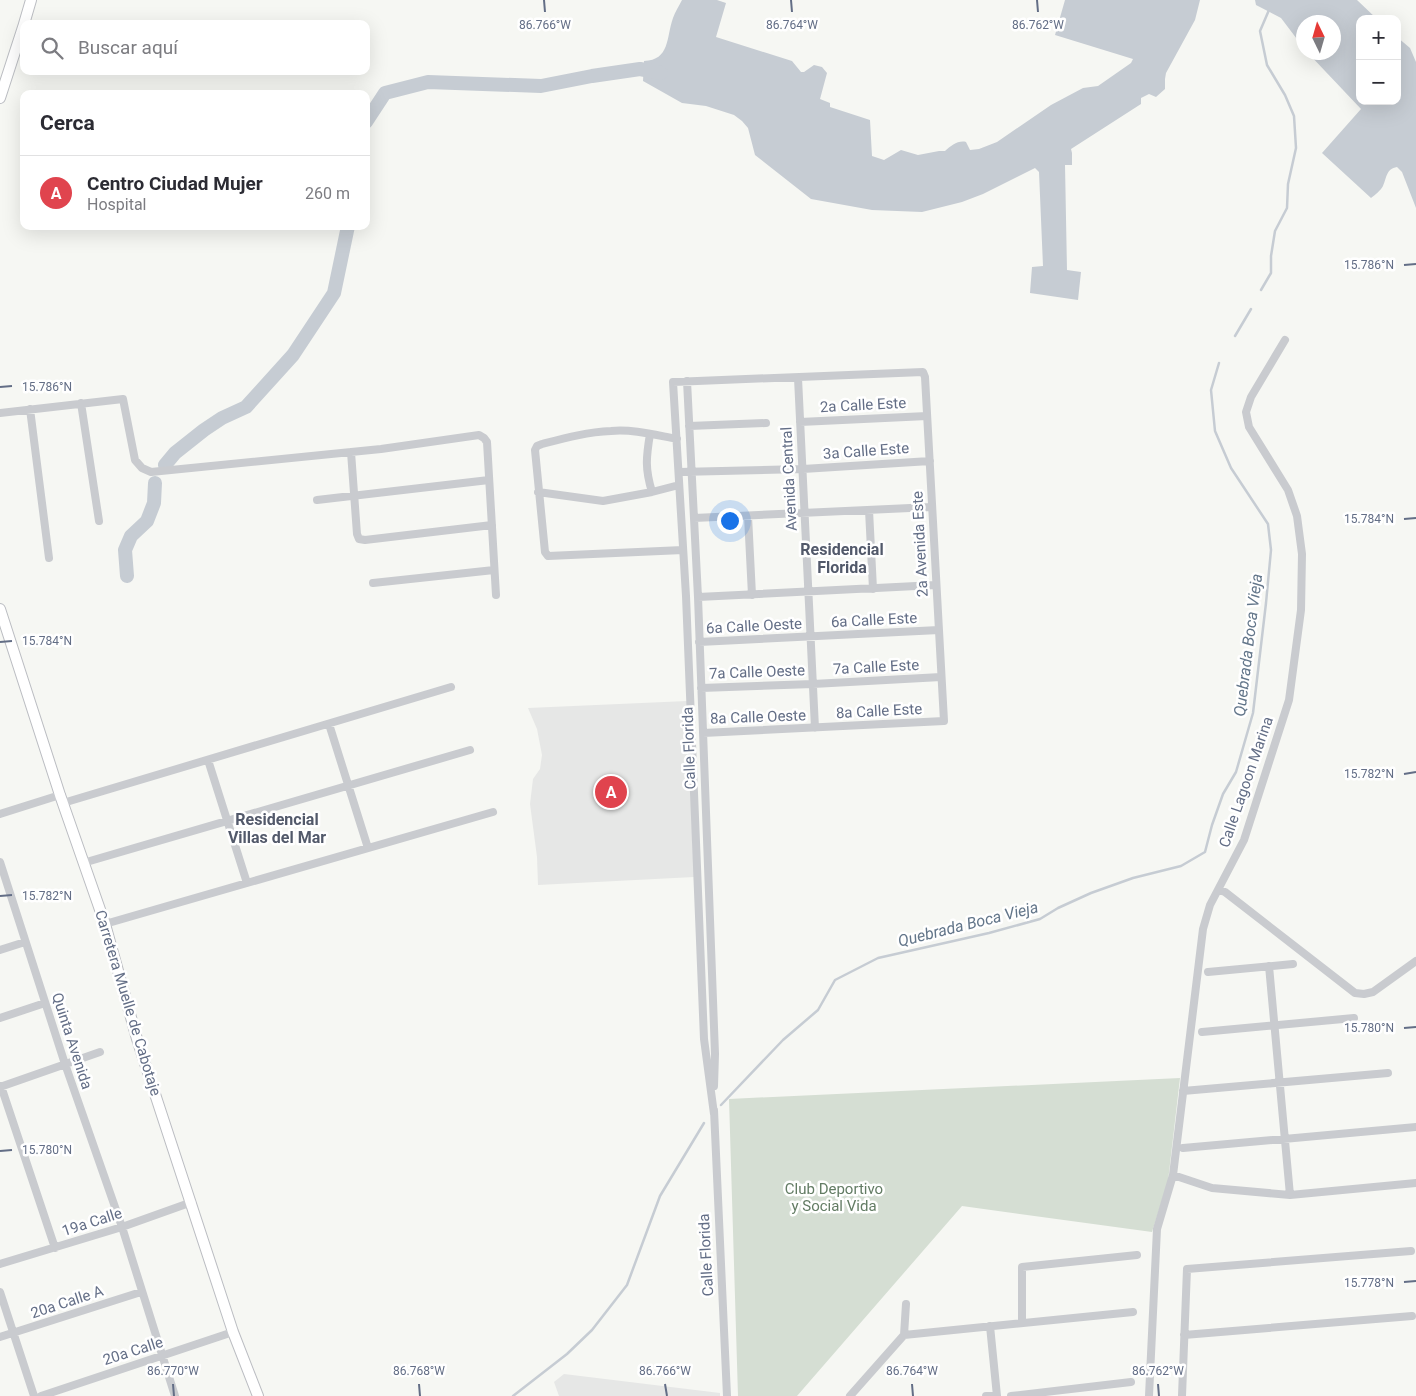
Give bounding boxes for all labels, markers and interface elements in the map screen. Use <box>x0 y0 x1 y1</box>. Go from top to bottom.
north arrow <box>1296 15 1341 60</box>
map controls <box>1356 15 1401 105</box>
button: + <box>1356 15 1401 60</box>
text: 86.766°W <box>519 18 571 32</box>
text: 86.764°W <box>766 18 818 32</box>
text: 86.762°W <box>1012 18 1064 32</box>
search box <box>20 20 370 75</box>
icon: search <box>38 34 66 62</box>
text: Buscar aquí <box>78 36 178 59</box>
button: − <box>1356 60 1401 105</box>
text: Cerca <box>40 111 95 135</box>
text: Centro Ciudad Mujer <box>87 172 263 195</box>
text: A <box>51 184 61 203</box>
text: 260 m <box>305 184 350 203</box>
text: Hospital <box>87 195 147 214</box>
text: 15.786°N <box>1344 258 1394 272</box>
text: 15.786°N <box>22 380 72 394</box>
street label: 2a Calle Este <box>819 394 907 416</box>
street label: Avenida Central <box>777 426 801 532</box>
street label: 3a Calle Este <box>822 439 910 463</box>
street label: 2a Avenida Este <box>908 490 932 598</box>
your location <box>717 508 743 534</box>
text: 15.784°N <box>1344 512 1394 526</box>
district label: Residencial Florida <box>800 540 884 577</box>
water label: Quebrada Boca Vieja <box>1230 572 1266 718</box>
street label: 6a Calle Este <box>830 609 918 631</box>
street label: 6a Calle Oeste <box>706 614 802 638</box>
text: 15.784°N <box>22 634 72 648</box>
street label: 7a Calle Este <box>832 656 920 678</box>
street label: 7a Calle Oeste <box>709 661 805 683</box>
street label: 8a Calle Este <box>835 700 923 722</box>
street label: Calle Florida <box>679 706 699 790</box>
street label: 8a Calle Oeste <box>710 706 806 728</box>
street label: Calle Lagoon Marina <box>1215 714 1277 850</box>
text: 15.782°N <box>1344 767 1394 781</box>
pin: A <box>595 773 627 811</box>
district label: Residencial Villas del Mar <box>228 810 326 847</box>
text: 15.782°N <box>22 889 72 903</box>
water label: Quebrada Boca Vieja <box>896 897 1040 951</box>
street label: Carretera Muelle de Cabotaje <box>91 908 165 1098</box>
street label: Quinta Avenida <box>48 990 96 1092</box>
text: 15.780°N <box>1344 1021 1394 1035</box>
text: 15.780°N <box>22 1143 72 1157</box>
park label: Club Deportivo y Social Vida <box>785 1180 883 1215</box>
street label: 19a Calle <box>60 1204 124 1240</box>
street label: Calle Florida <box>695 1213 717 1297</box>
text: 15.778°N <box>1344 1276 1394 1290</box>
street label: 20a Calle A <box>28 1282 106 1322</box>
street label: 20a Calle <box>101 1333 165 1369</box>
text: 86.770°W <box>147 1364 199 1378</box>
text: 86.768°W <box>393 1364 445 1378</box>
text: 86.766°W <box>639 1364 691 1378</box>
text: 86.764°W <box>886 1364 938 1378</box>
text: 86.762°W <box>1132 1364 1184 1378</box>

